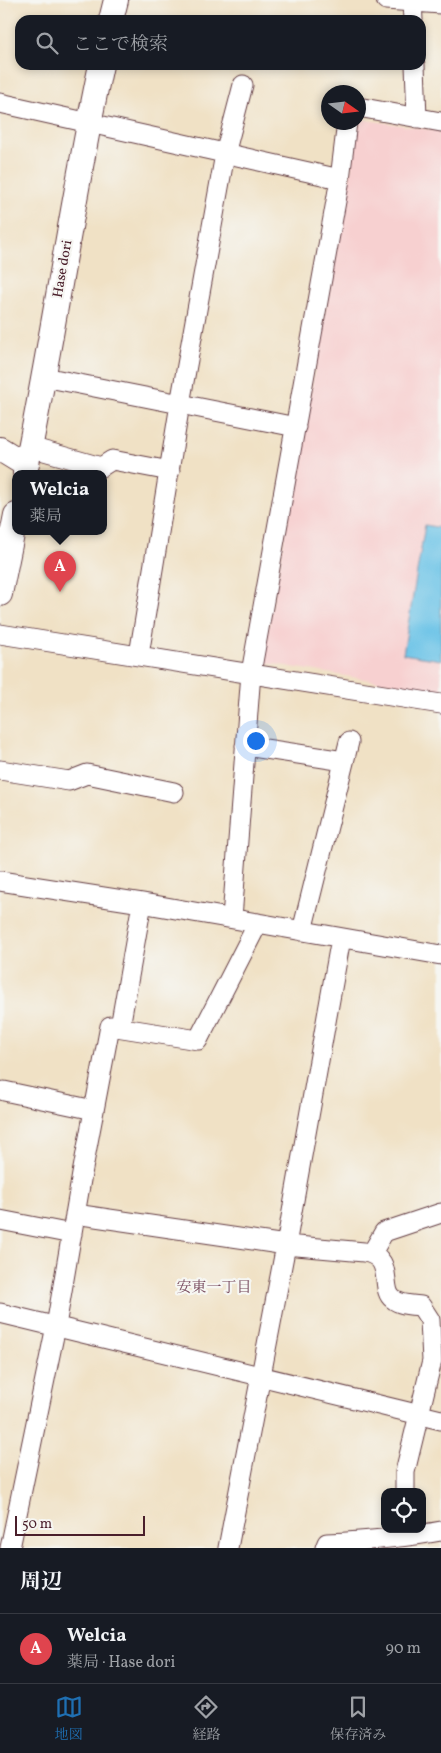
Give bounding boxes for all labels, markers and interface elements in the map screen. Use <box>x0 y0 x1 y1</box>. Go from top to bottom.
search box <box>15 15 426 70</box>
icon: search <box>33 29 61 57</box>
text: ここで検索 <box>73 32 168 58</box>
north arrow <box>321 85 366 130</box>
street label: Hase dori <box>49 239 77 299</box>
popup <box>12 470 107 535</box>
text: Welcia <box>30 477 89 503</box>
text: 薬局 <box>30 506 62 528</box>
pin: A <box>44 551 76 592</box>
your location <box>243 728 269 754</box>
district label: 安東一丁目 <box>176 1278 252 1299</box>
map controls <box>381 1488 426 1533</box>
button: locate <box>381 1488 426 1533</box>
scale bar <box>15 1513 145 1536</box>
text: 50 m <box>22 1515 52 1534</box>
text: 周辺 <box>20 1568 62 1597</box>
text: Welcia <box>67 1623 127 1649</box>
text: A <box>30 1638 42 1660</box>
text: 90 m <box>385 1638 421 1660</box>
text: 薬局 · Hase dori <box>67 1652 175 1674</box>
tab: 地図 <box>55 1693 83 1745</box>
tab: 経路 <box>192 1693 220 1745</box>
tab: 保存済み <box>330 1693 386 1745</box>

